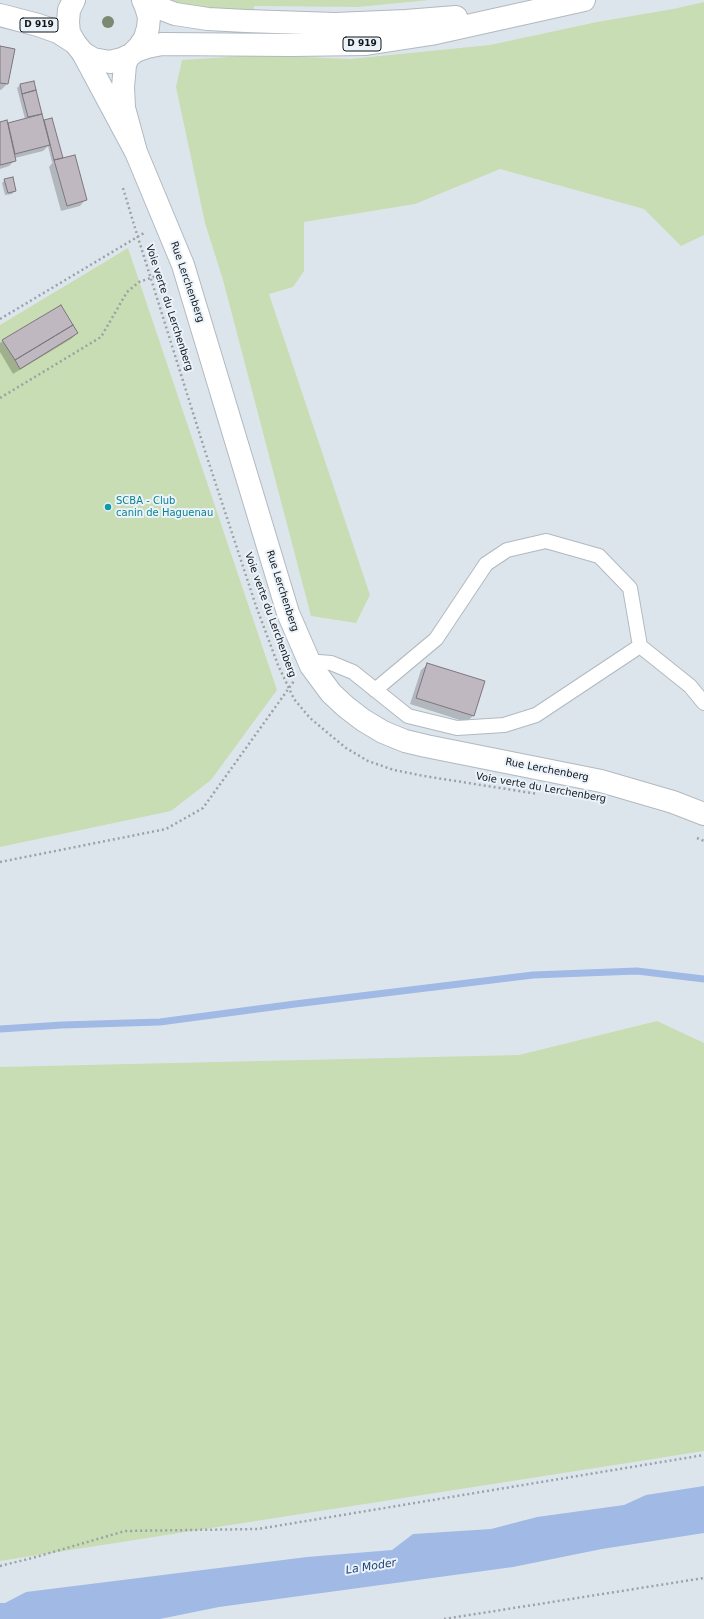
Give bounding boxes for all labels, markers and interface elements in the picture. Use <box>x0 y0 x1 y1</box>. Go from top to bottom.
road number: D 919 <box>20 18 58 32</box>
road number: D 919 <box>343 37 381 51</box>
street label: Rue Lerchenberg <box>168 240 206 324</box>
street label: Voie verte du Lerchenberg <box>143 243 195 373</box>
place label: SCBA - Club canin de Haguenau <box>116 495 213 518</box>
marker: SCBA - Club canin de Haguenau <box>103 502 113 512</box>
street label: Rue Lerchenberg <box>263 549 301 633</box>
street label: Voie verte du Lerchenberg <box>242 551 298 679</box>
street label: Rue Lerchenberg <box>504 756 590 784</box>
street label: Voie verte du Lerchenberg <box>475 771 607 805</box>
water label: La Moder <box>345 1557 397 1577</box>

